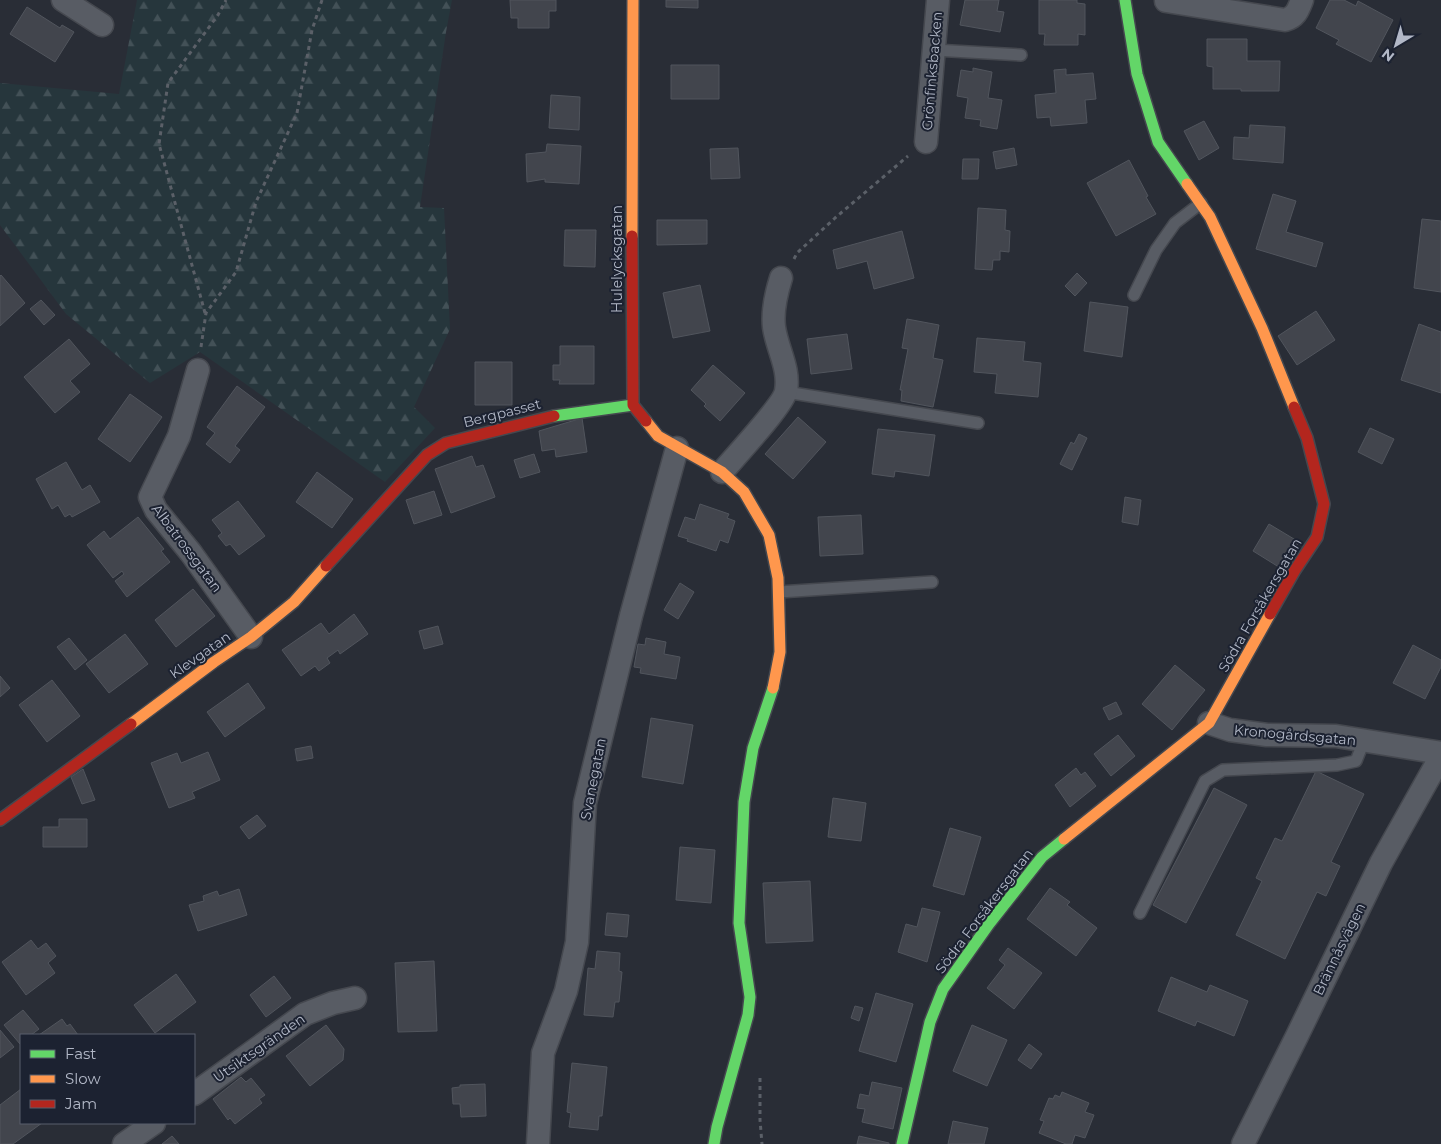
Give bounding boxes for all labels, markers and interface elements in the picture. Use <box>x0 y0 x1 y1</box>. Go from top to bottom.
street label: Grönfinksbacken <box>918 11 946 131</box>
north arrow <box>1371 20 1421 70</box>
text: N <box>1378 45 1398 66</box>
street label: Hulelycksgatan <box>608 205 626 313</box>
street label: Bergpasset <box>461 395 543 431</box>
street label: Albatrossgatan <box>148 500 226 596</box>
street label: Södra Forsåkersgatan <box>1214 535 1306 675</box>
street label: Klevgatan <box>166 627 234 683</box>
street label: Kronogårdsgatan <box>1233 721 1357 749</box>
street label: Svanegatan <box>576 737 610 821</box>
street label: Södra Forsåkersgatan <box>931 845 1037 977</box>
street label: Brännåsvägen <box>1309 900 1369 998</box>
street label: Utsiktsgränden <box>210 1010 308 1086</box>
legend <box>20 1034 195 1124</box>
text: Fast <box>65 1044 96 1063</box>
text: Slow <box>65 1069 101 1088</box>
text: Jam <box>64 1094 97 1113</box>

